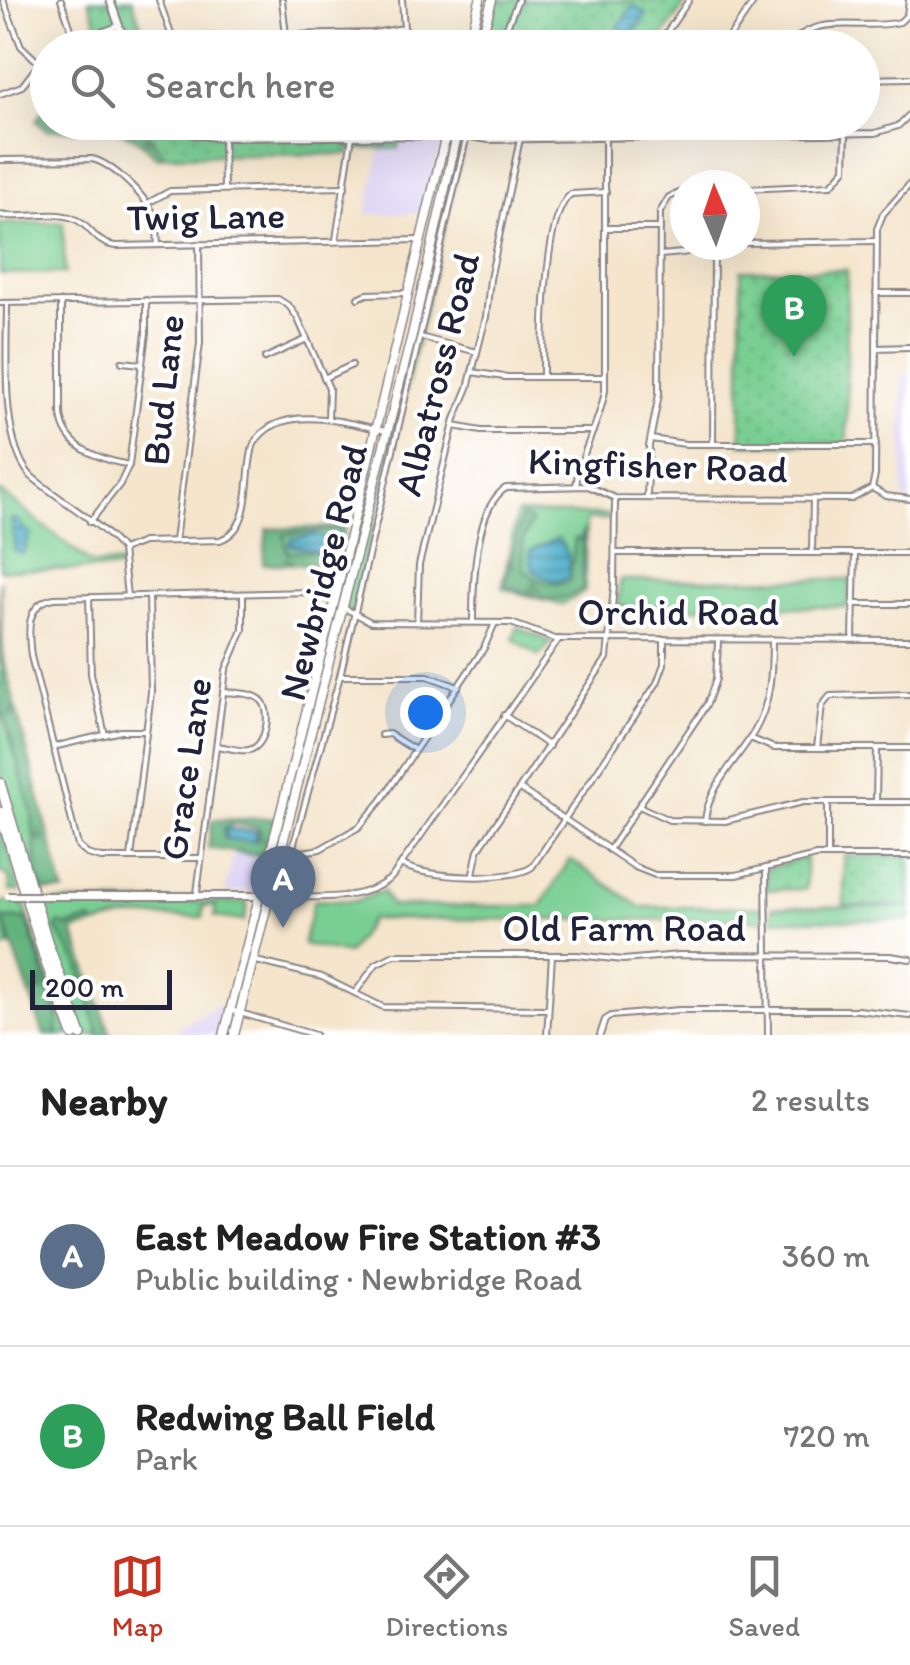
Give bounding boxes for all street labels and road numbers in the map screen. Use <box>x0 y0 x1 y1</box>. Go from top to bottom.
street label: Twig Lane <box>126 192 286 240</box>
street label: Albatross Road <box>385 248 489 500</box>
street label: Bud Lane <box>132 312 194 468</box>
street label: Kingfisher Road <box>527 437 789 493</box>
street label: Newbridge Road <box>269 439 377 705</box>
street label: Orchid Road <box>577 589 779 635</box>
street label: Grace Lane <box>150 675 222 863</box>
street label: Old Farm Road <box>502 905 746 951</box>

